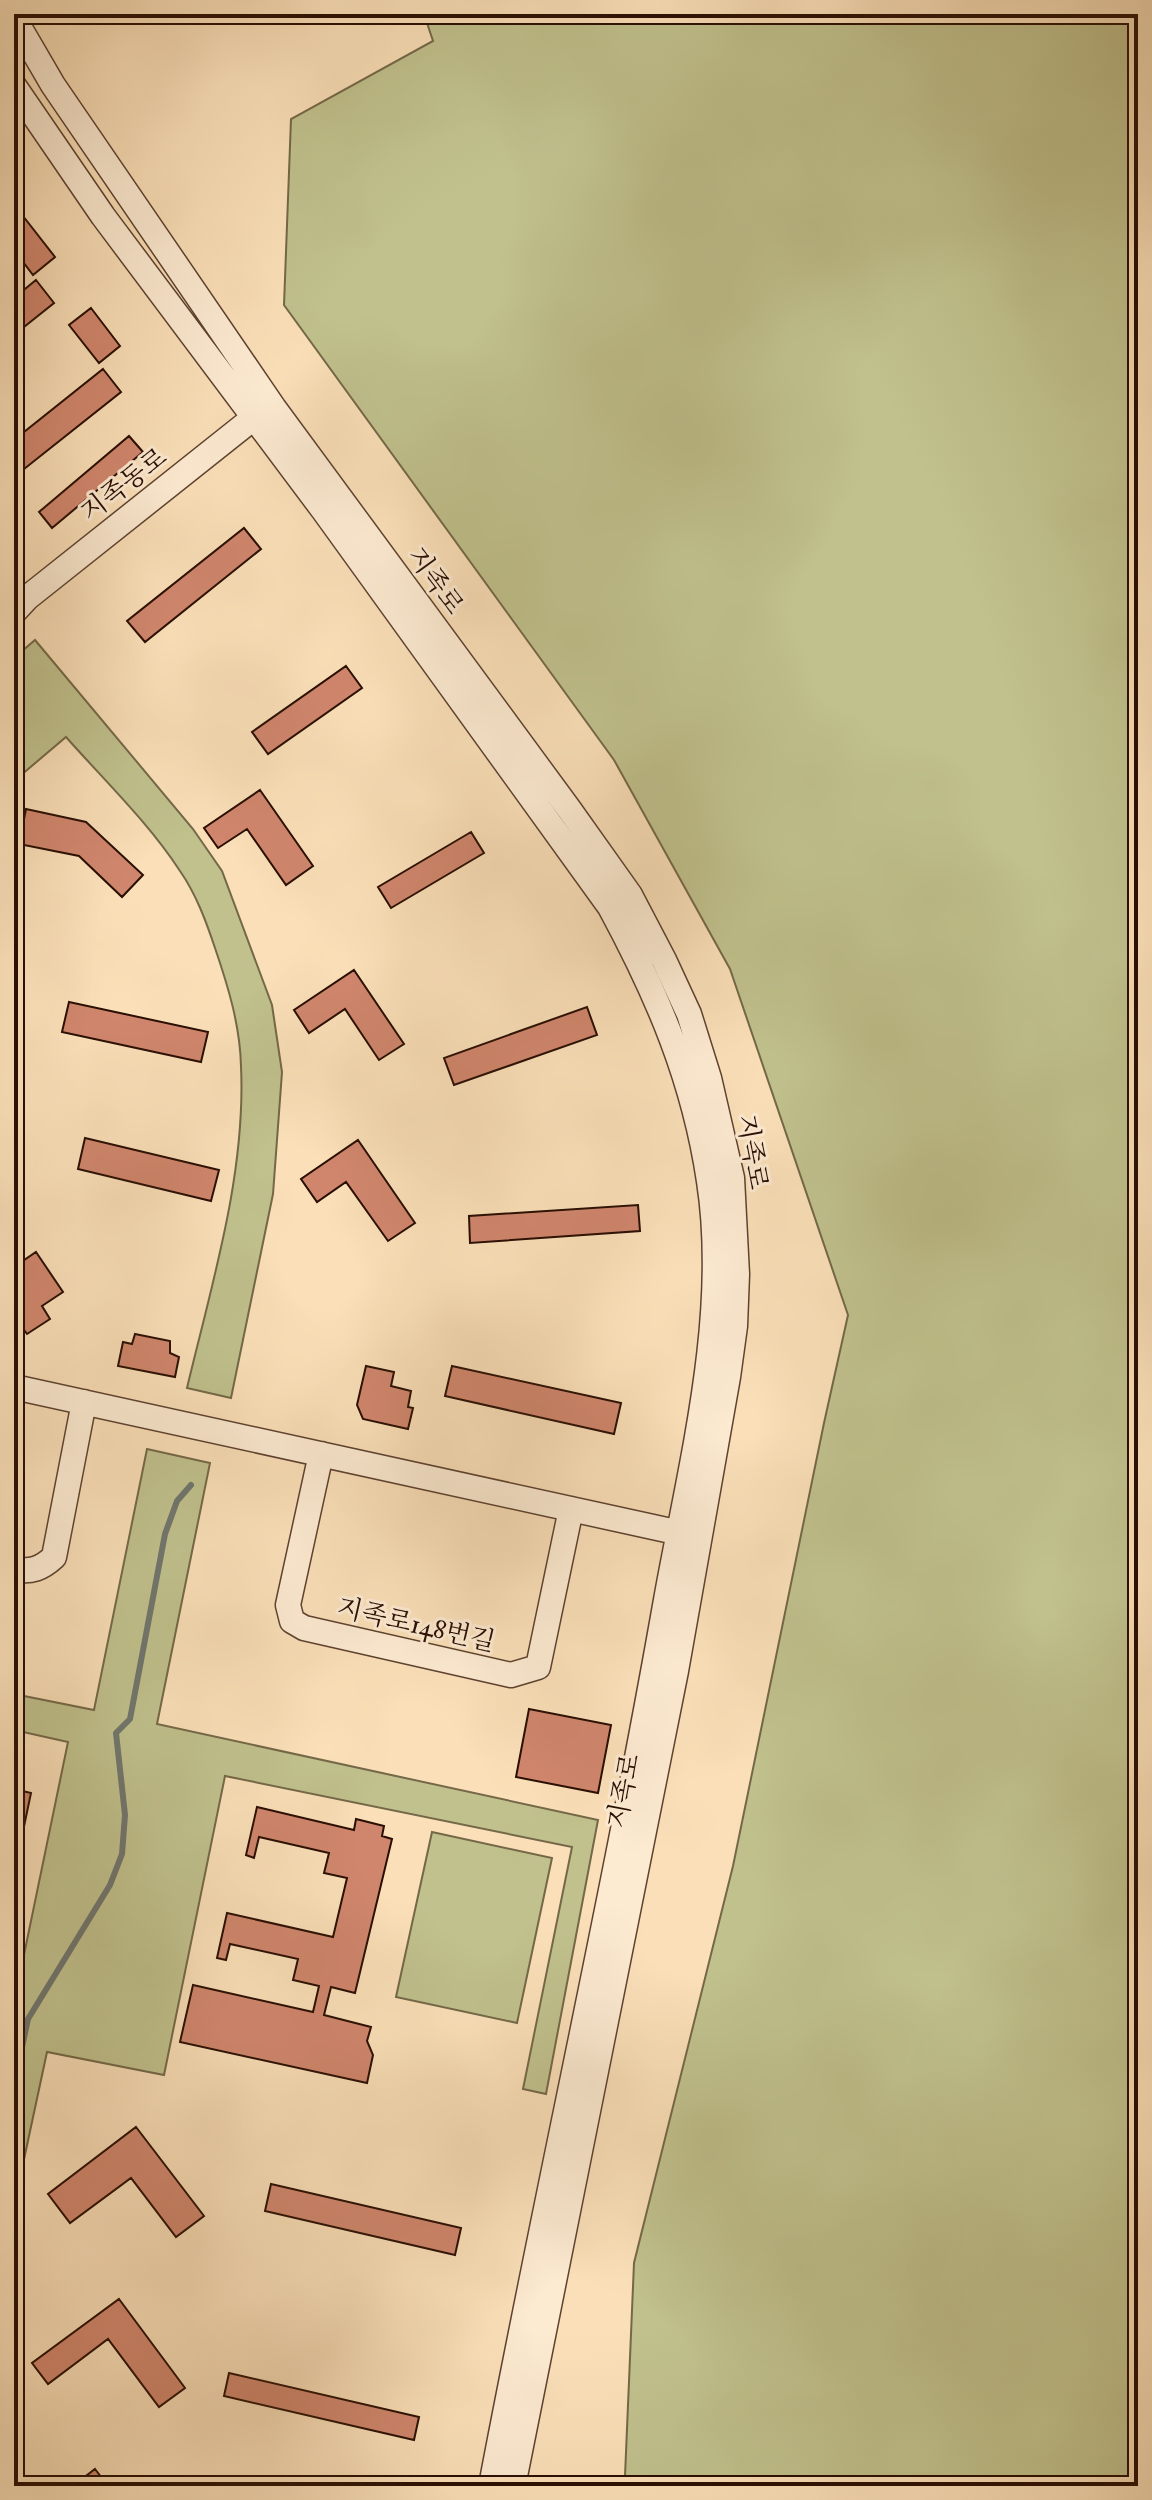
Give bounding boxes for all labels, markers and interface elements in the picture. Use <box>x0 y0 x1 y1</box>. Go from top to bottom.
street label: 지족동로 <box>75 441 173 529</box>
street label: 지족로 <box>400 541 470 621</box>
street label: 지족로 <box>730 1112 774 1192</box>
street label: 지족로148번길 <box>334 1591 498 1659</box>
street label: 지족로 <box>601 1751 647 1831</box>

